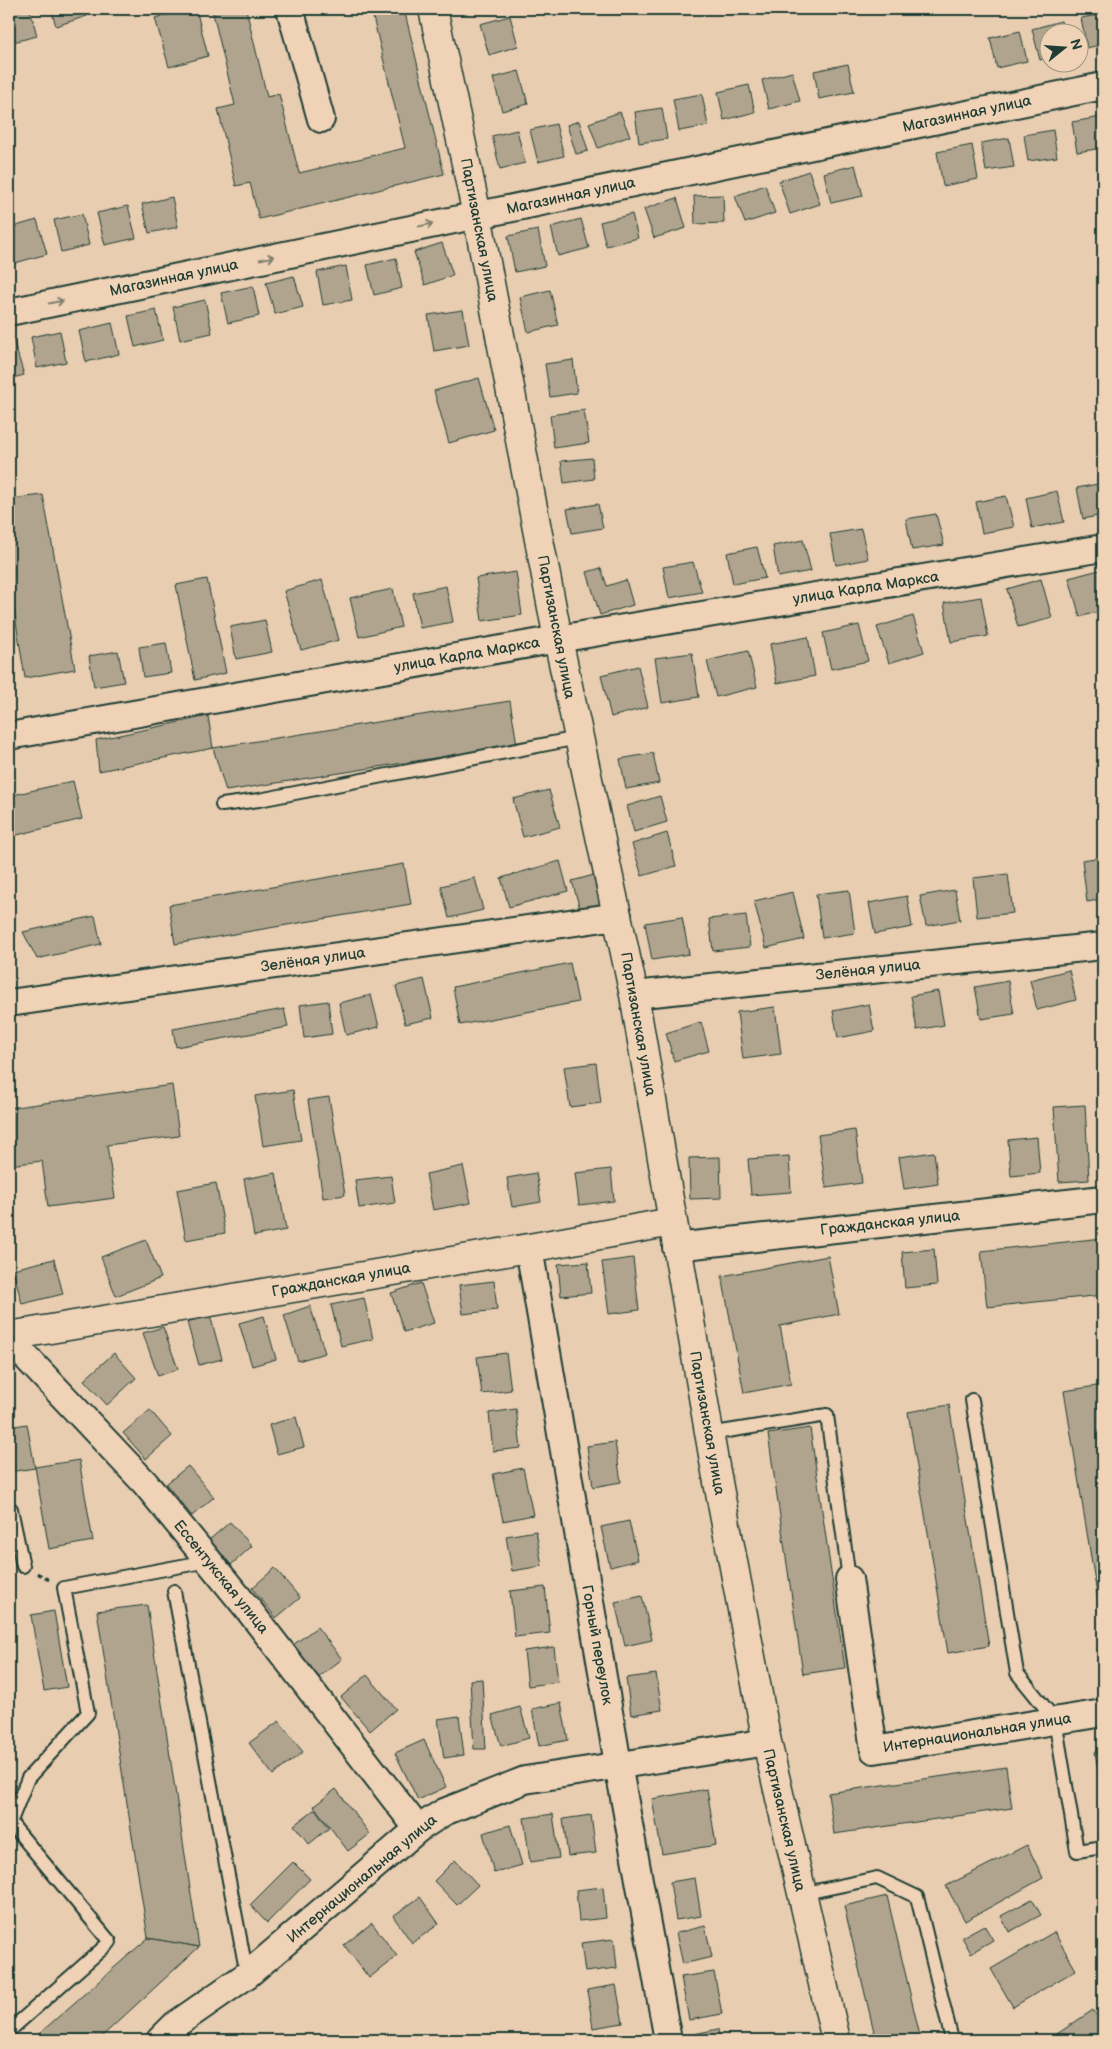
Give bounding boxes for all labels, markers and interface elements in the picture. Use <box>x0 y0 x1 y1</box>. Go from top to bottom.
north arrow <box>1040 22 1090 72</box>
text: N <box>1066 37 1086 52</box>
street label: Магазинная улица <box>901 91 1033 137</box>
street label: Партизанская улица <box>456 157 502 304</box>
street label: Магазинная улица <box>505 173 637 219</box>
one-way arrow <box>418 220 434 230</box>
one-way arrow <box>259 253 275 263</box>
street label: Магазинная улица <box>108 255 240 301</box>
one-way arrow <box>48 297 64 306</box>
street label: Партизанская улица <box>533 554 579 701</box>
street label: улица Карла Маркса <box>792 567 941 609</box>
street label: улица Карла Маркса <box>393 633 541 677</box>
street label: Зелёная улица <box>260 943 367 977</box>
street label: Партизанская улица <box>616 950 660 1098</box>
street label: Зелёная улица <box>815 955 921 985</box>
street label: Гражданская улица <box>819 1206 961 1240</box>
street label: Гражданская улица <box>270 1258 412 1302</box>
street label: Партизанская улица <box>685 1349 729 1497</box>
street label: Ессентукская улица <box>169 1516 273 1638</box>
street label: Горный переулок <box>577 1583 617 1707</box>
street label: Интернациональная улица <box>882 1709 1073 1757</box>
street label: Партизанская улица <box>758 1747 810 1893</box>
street label: Интернациональная улица <box>283 1810 441 1947</box>

